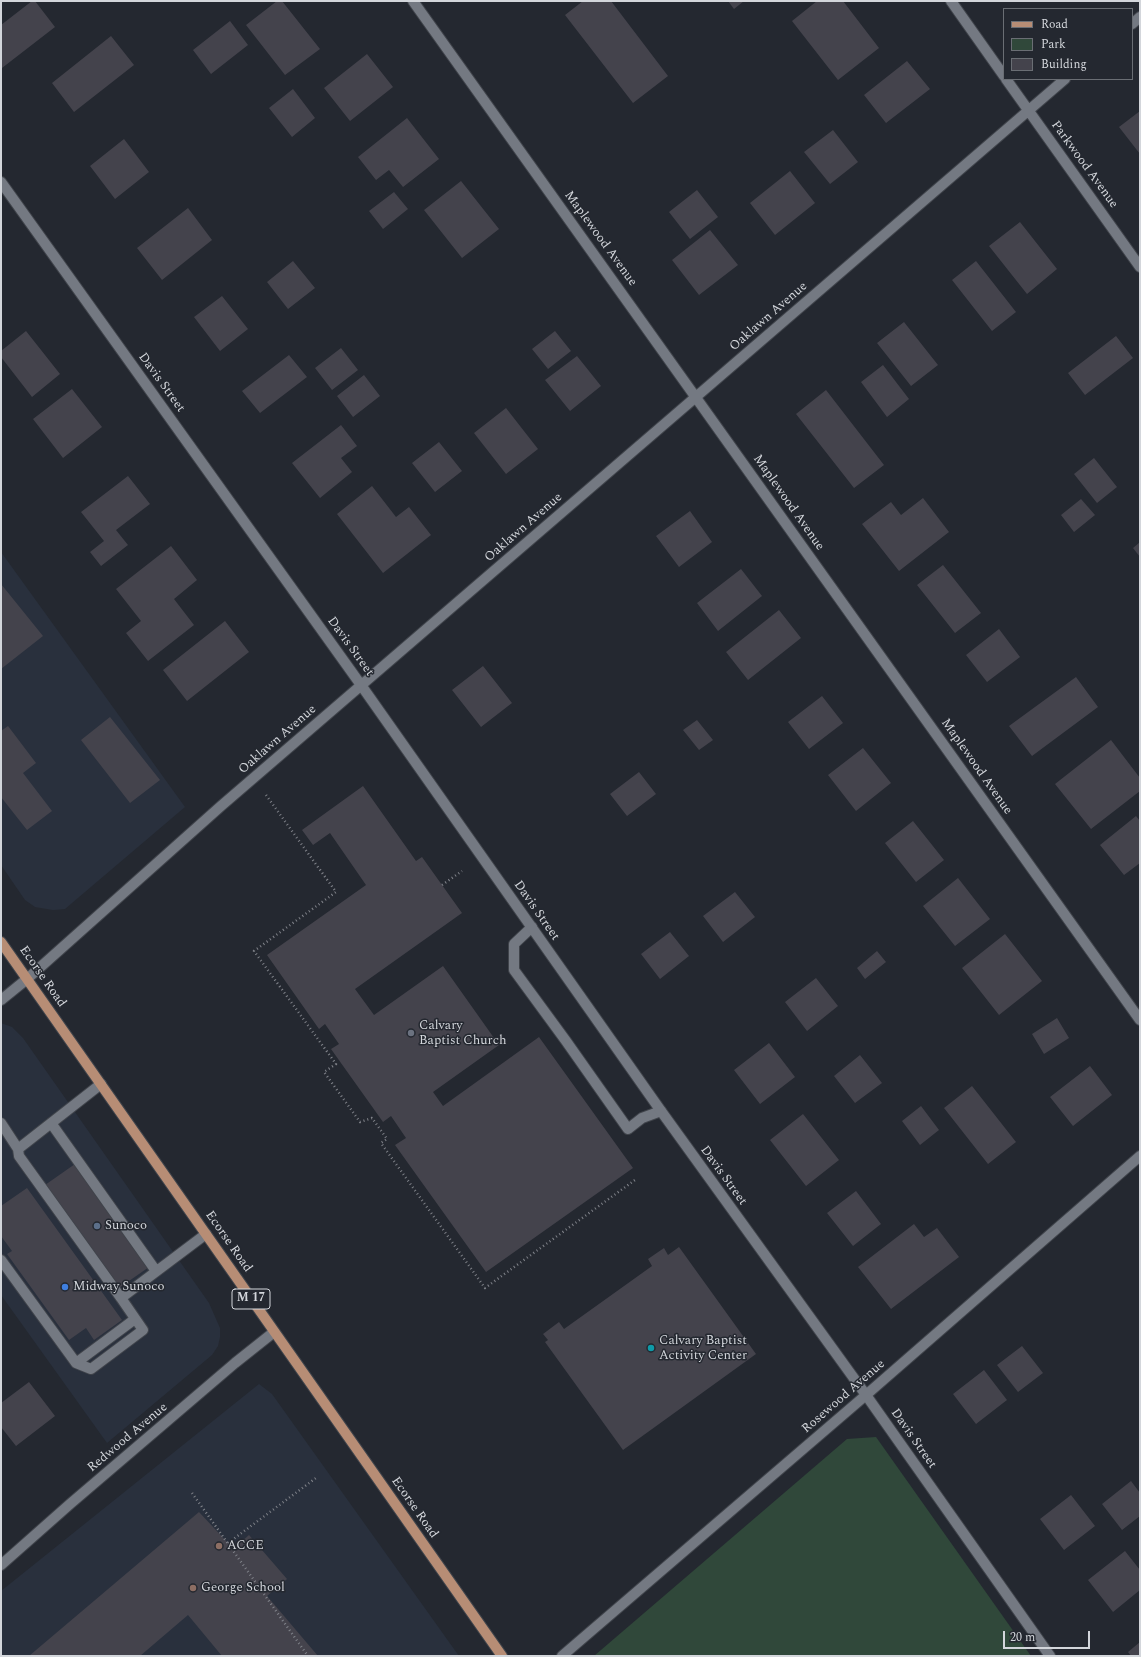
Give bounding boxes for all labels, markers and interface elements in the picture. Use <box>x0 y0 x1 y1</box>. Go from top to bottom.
legend <box>1003 8 1133 80</box>
text: Road <box>1041 15 1068 34</box>
text: Park <box>1041 35 1066 54</box>
text: Building <box>1041 55 1087 74</box>
street label: Parkwood Avenue <box>1047 118 1121 212</box>
street label: Maplewood Avenue <box>560 188 640 290</box>
street label: Oaklawn Avenue <box>727 279 811 355</box>
street label: Davis Street <box>134 350 188 416</box>
street label: Maplewood Avenue <box>749 452 827 554</box>
street label: Oaklawn Avenue <box>482 490 566 566</box>
street label: Davis Street <box>323 614 377 680</box>
street label: Oaklawn Avenue <box>236 702 320 778</box>
street label: Maplewood Avenue <box>937 716 1015 818</box>
street label: Davis Street <box>510 878 562 944</box>
street label: Ecorse Road <box>15 943 69 1011</box>
place label: Calvary Baptist Church <box>419 1018 507 1049</box>
marker: Calvary Baptist Church <box>406 1028 416 1038</box>
street label: Davis Street <box>696 1143 750 1209</box>
street label: Ecorse Road <box>201 1208 255 1276</box>
place label: Sunoco <box>105 1218 147 1234</box>
marker: Sunoco <box>92 1221 102 1231</box>
place label: Midway Sunoco <box>73 1279 164 1295</box>
marker: Midway Sunoco <box>60 1282 70 1292</box>
road number: M 17 <box>232 1289 270 1309</box>
place label: Calvary Baptist Activity Center <box>659 1333 747 1364</box>
marker: Calvary Baptist Activity Center <box>646 1343 656 1353</box>
street label: Rosewood Avenue <box>799 1357 889 1437</box>
street label: Redwood Avenue <box>85 1400 171 1476</box>
street label: Davis Street <box>887 1406 939 1472</box>
street label: Ecorse Road <box>387 1474 441 1542</box>
place label: ACCE <box>227 1538 264 1554</box>
marker: ACCE <box>214 1541 224 1551</box>
place label: George School <box>201 1580 285 1596</box>
marker: George School <box>188 1583 198 1593</box>
scale bar <box>1005 1623 1092 1649</box>
text: 20 m <box>1010 1628 1035 1647</box>

